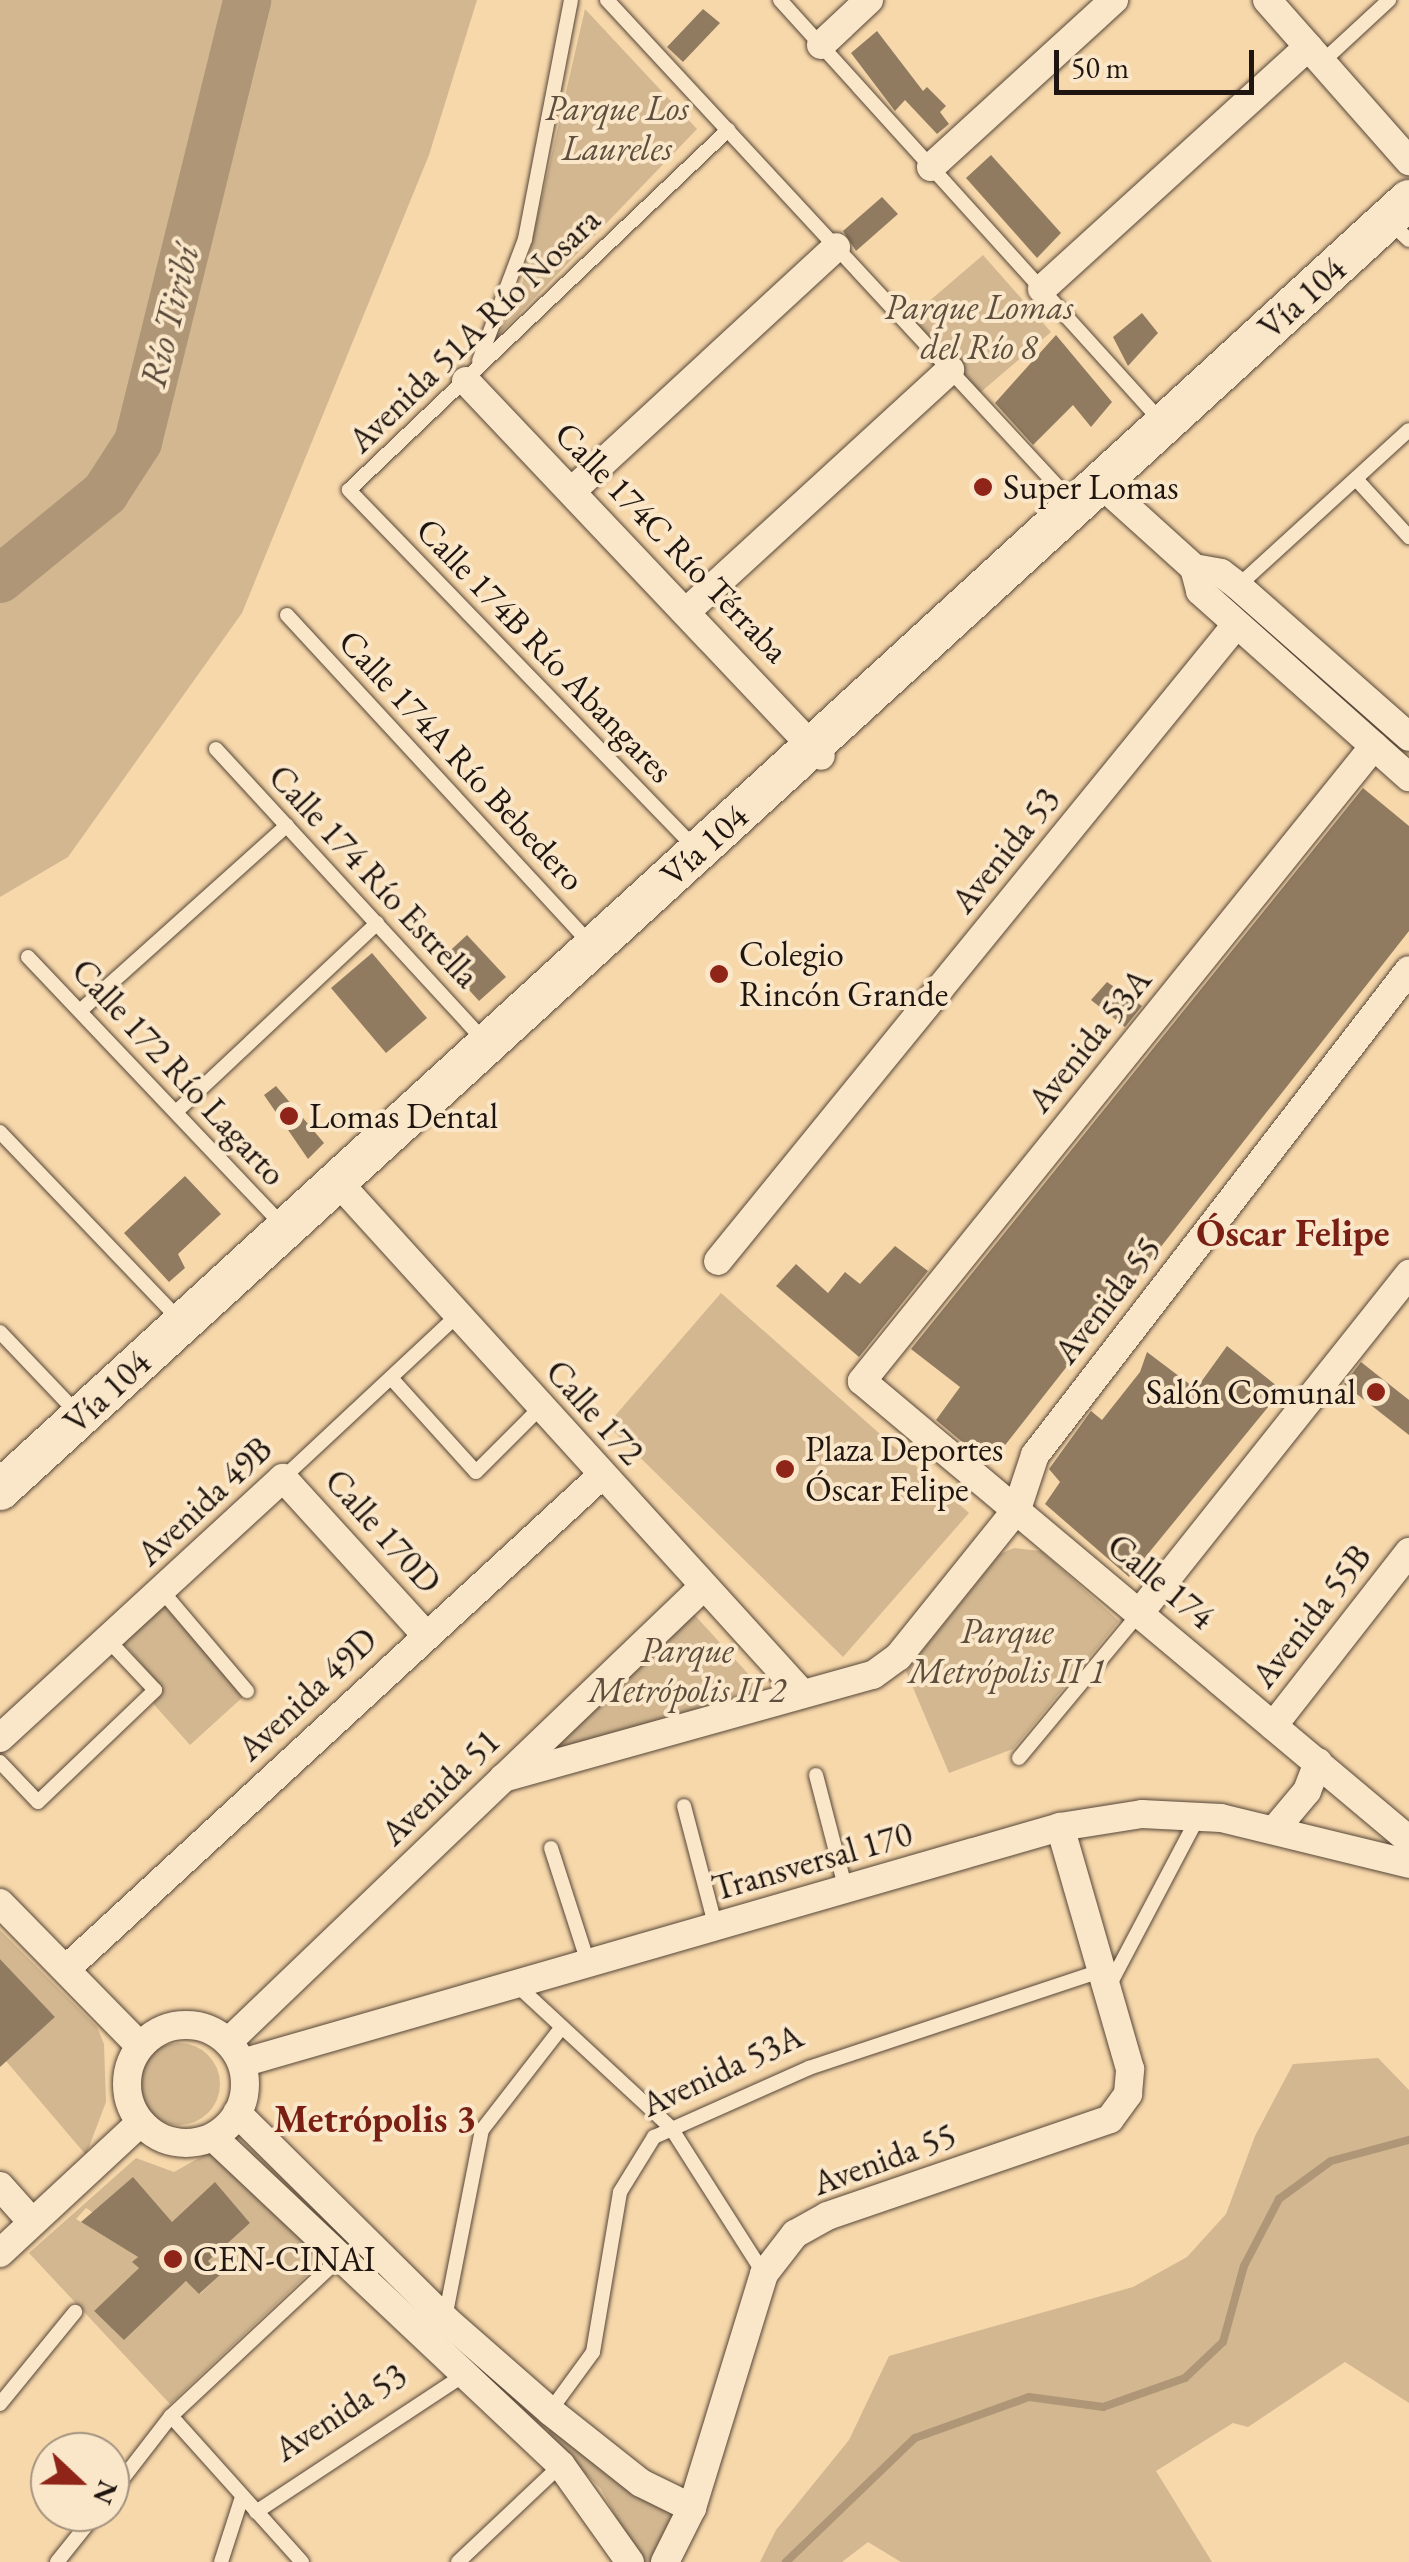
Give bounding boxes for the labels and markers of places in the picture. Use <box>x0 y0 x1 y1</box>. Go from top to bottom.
place label: Super Lomas <box>1003 466 1178 508</box>
marker: Super Lomas <box>972 476 994 498</box>
place label: Colegio Rincón Grande <box>739 933 948 1015</box>
marker: Colegio Rincón Grande <box>708 963 730 985</box>
place label: Lomas Dental <box>309 1095 498 1137</box>
marker: Lomas Dental <box>278 1105 300 1127</box>
place label: Salón Comunal <box>1146 1371 1356 1413</box>
marker: Salón Comunal <box>1365 1381 1387 1403</box>
place label: Plaza Deportes Óscar Felipe <box>805 1428 1003 1510</box>
marker: Plaza Deportes Óscar Felipe <box>774 1458 796 1480</box>
place label: CEN-CINAI <box>193 2238 375 2280</box>
marker: CEN-CINAI <box>162 2248 184 2270</box>

